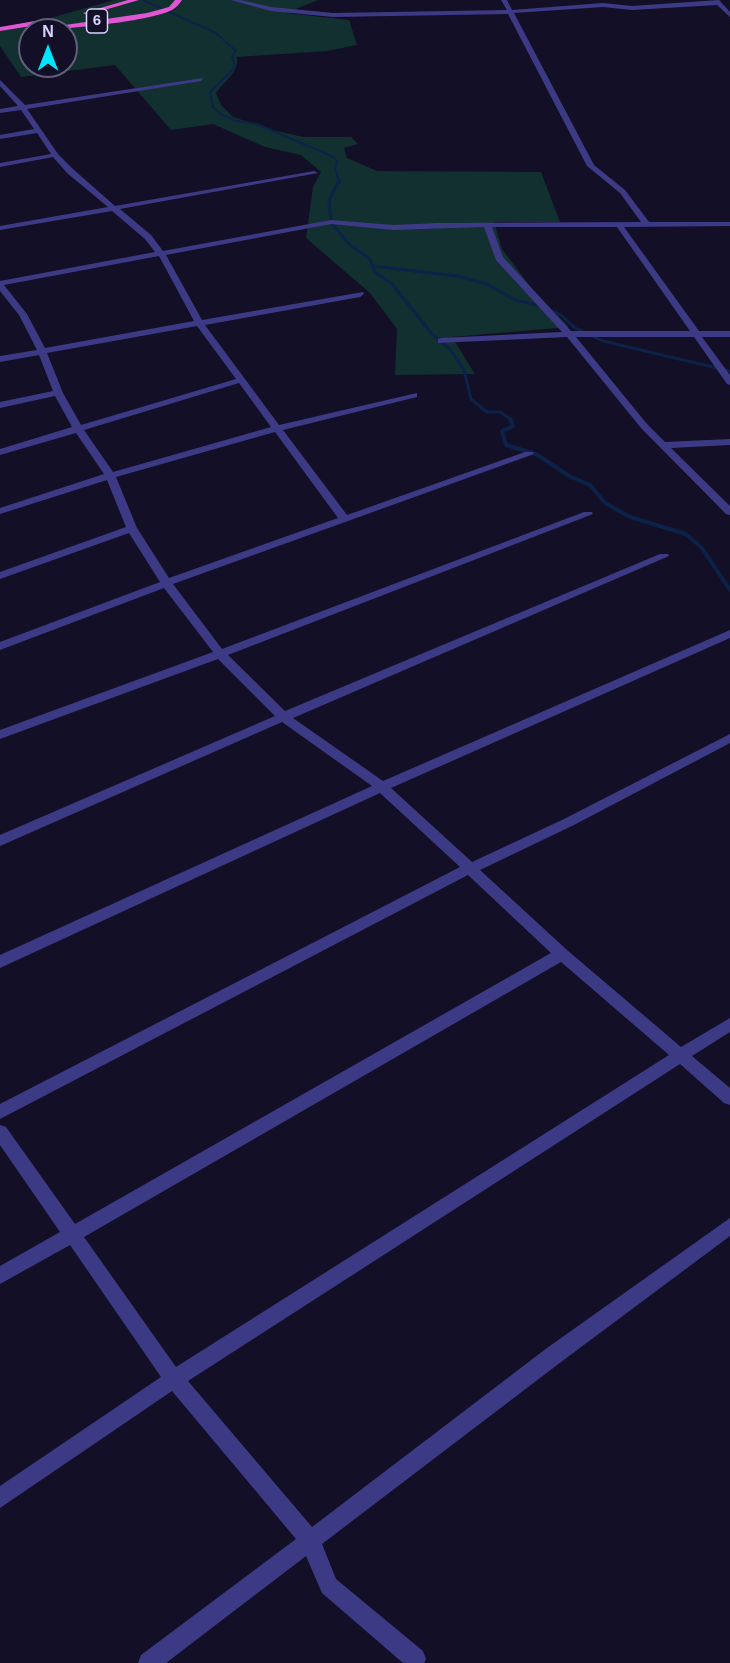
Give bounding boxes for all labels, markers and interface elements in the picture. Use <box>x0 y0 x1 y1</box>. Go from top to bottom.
road number: 6 <box>86 9 108 33</box>
north arrow <box>18 18 78 78</box>
text: N <box>42 23 54 40</box>

